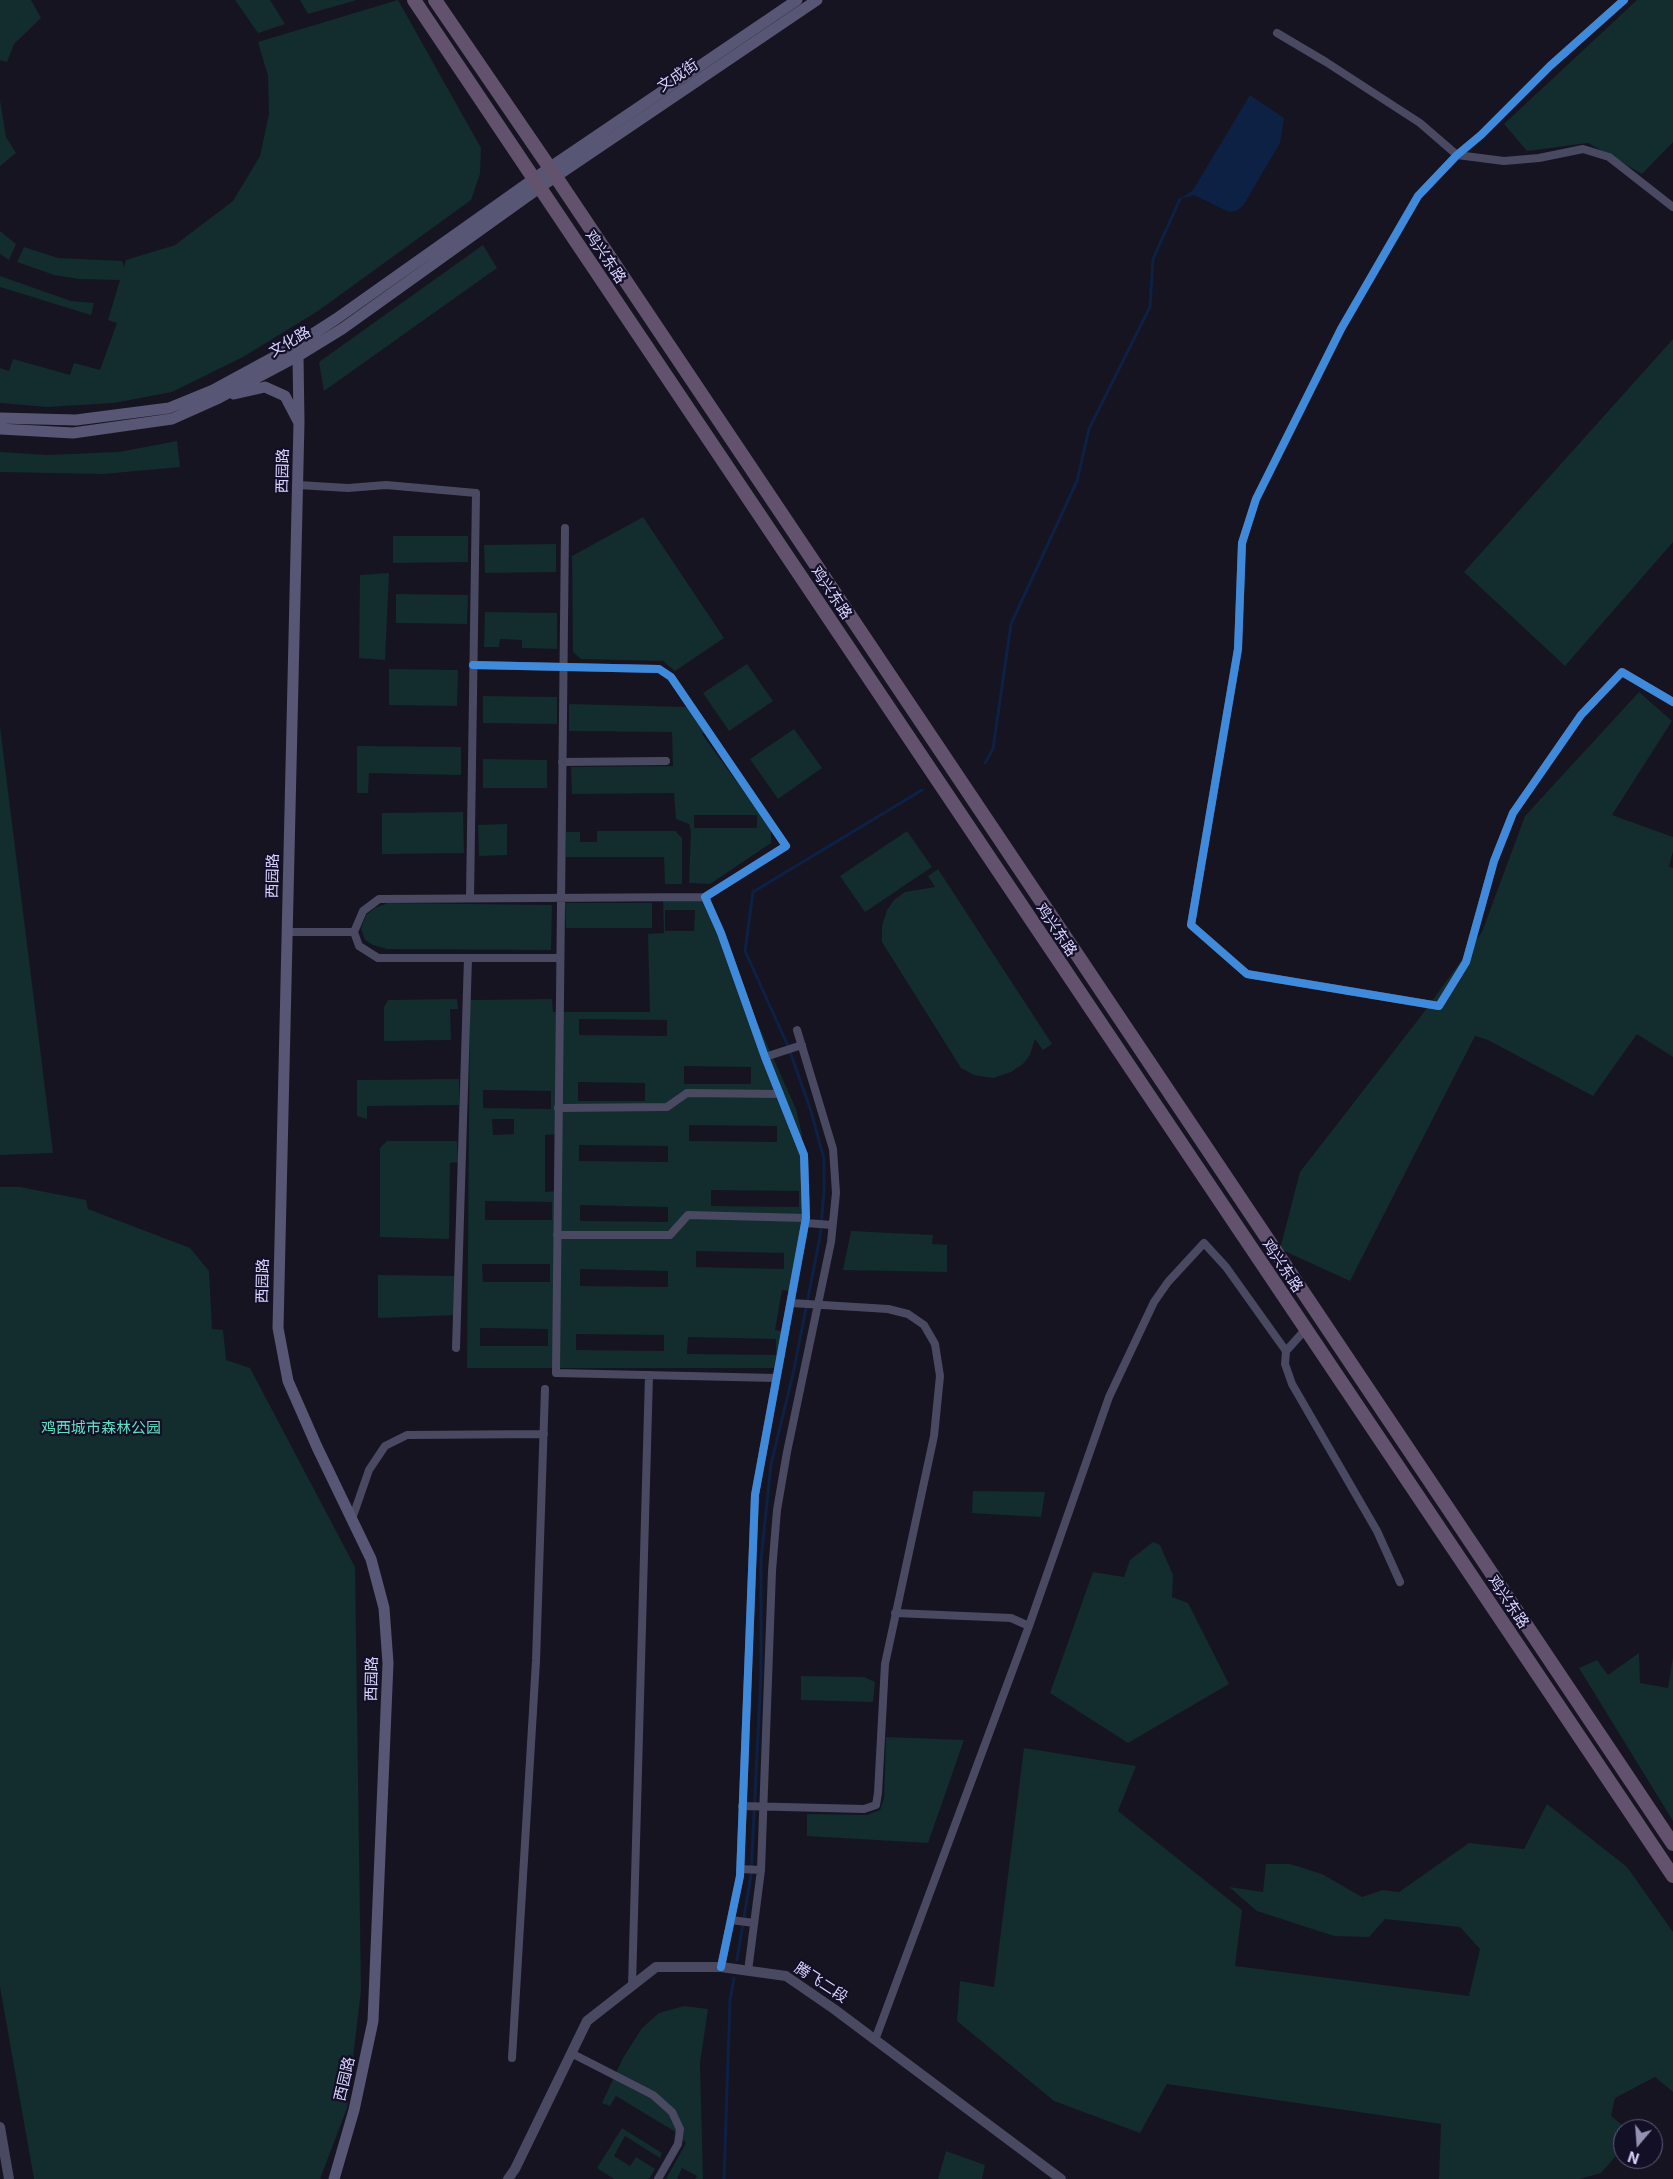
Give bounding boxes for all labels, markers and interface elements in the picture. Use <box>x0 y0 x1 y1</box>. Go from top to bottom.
street label: 文成街 <box>654 56 702 96</box>
street label: 鸡兴东路 <box>581 227 629 287</box>
street label: 文化路 <box>266 323 314 361</box>
street label: 西园路 <box>274 448 292 494</box>
street label: 鸡兴东路 <box>807 563 855 623</box>
street label: 西园路 <box>264 853 282 899</box>
street label: 鸡兴东路 <box>1032 900 1080 960</box>
street label: 鸡兴东路 <box>1258 1236 1306 1296</box>
street label: 西园路 <box>254 1258 272 1304</box>
park label: 鸡西城市森林公园 <box>41 1419 161 1437</box>
street label: 鸡兴东路 <box>1484 1572 1532 1632</box>
street label: 西园路 <box>363 1656 381 1702</box>
street label: 腾飞二段 <box>791 1959 851 2007</box>
street label: 西园路 <box>331 2055 359 2103</box>
north arrow <box>1613 2119 1663 2169</box>
text: N <box>1626 2148 1641 2168</box>

